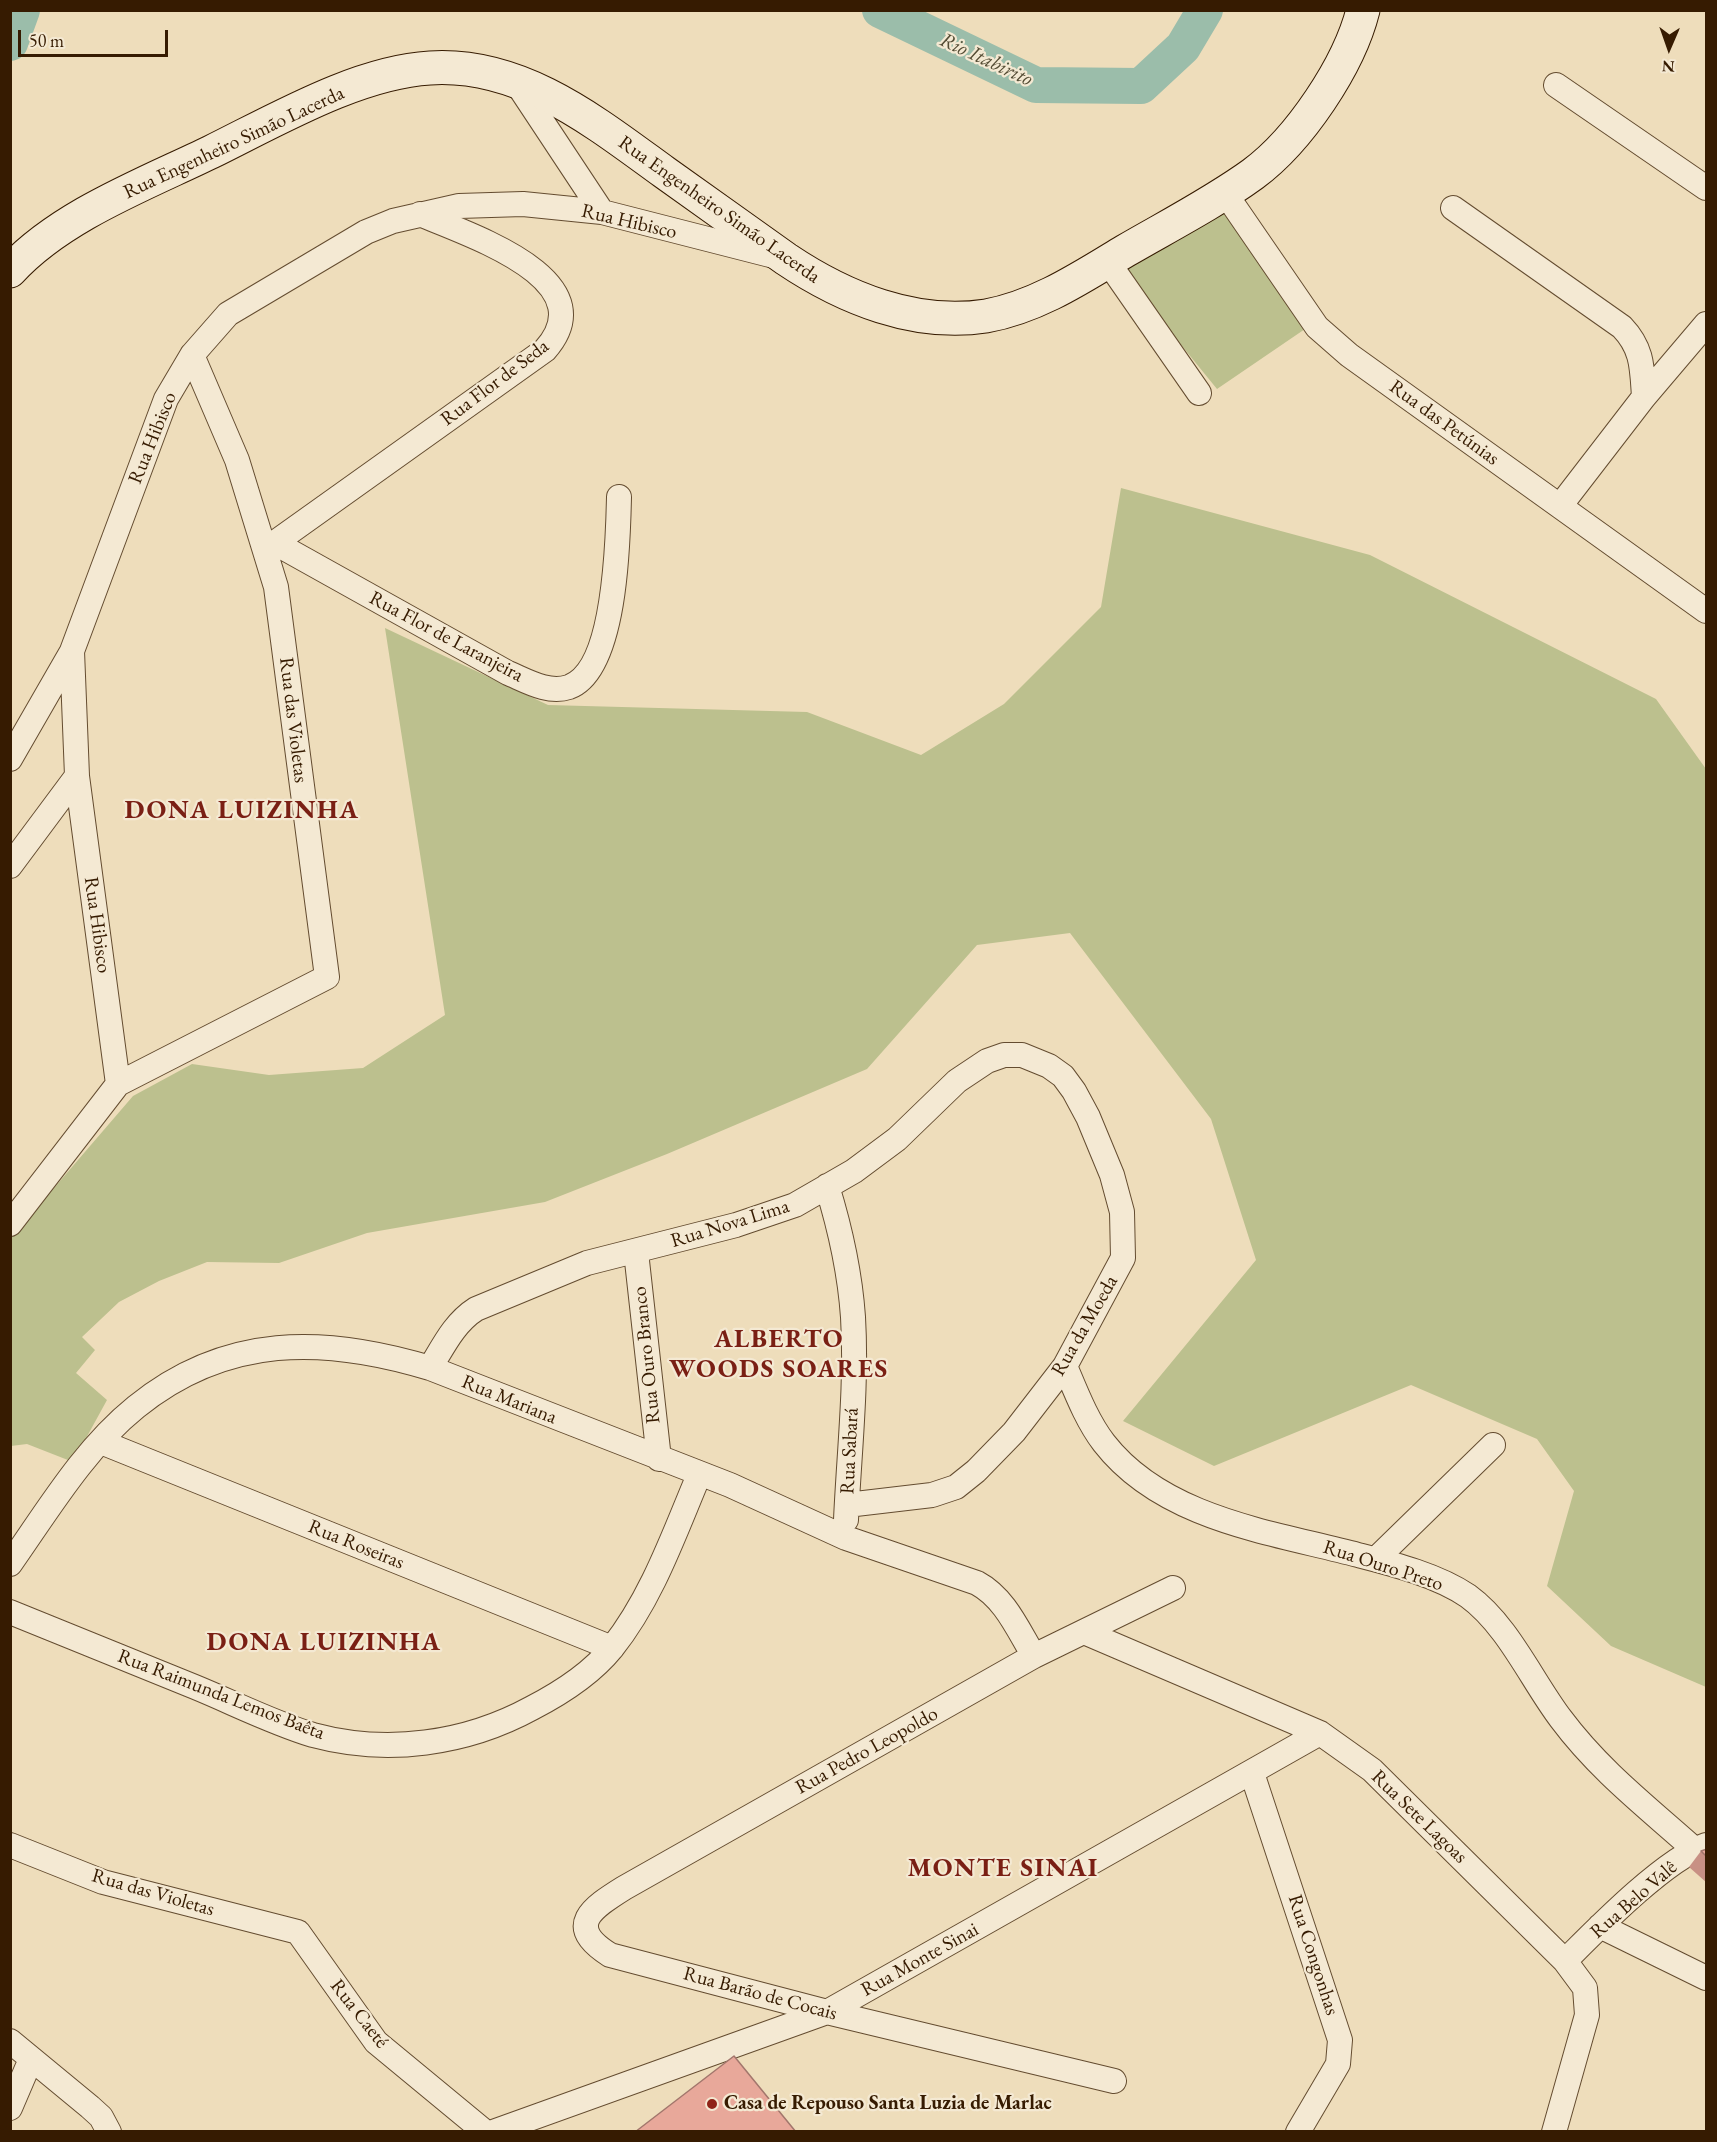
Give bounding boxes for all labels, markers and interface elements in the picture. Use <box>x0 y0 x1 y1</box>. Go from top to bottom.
scale bar <box>21 18 171 56</box>
north arrow <box>1639 18 1699 78</box>
water label: Rio Itabirito <box>936 28 1036 92</box>
text: 50 m <box>29 29 64 52</box>
text: N <box>1662 56 1675 77</box>
street label: Rua Engenheiro Simão Lacerda <box>120 81 348 205</box>
street label: Rua Engenheiro Simão Lacerda <box>613 131 825 289</box>
street label: Rua Hibisco <box>579 199 679 245</box>
street label: Rua Flor de Seda <box>436 335 554 431</box>
street label: Rua das Petúnias <box>1384 375 1504 471</box>
street label: Rua Hibisco <box>124 388 182 488</box>
street label: Rua Flor de Laranjeira <box>365 586 527 688</box>
street label: Rua das Violetas <box>273 656 313 784</box>
district label: DONA LUIZINHA <box>125 795 359 827</box>
street label: Rua Hibisco <box>78 875 116 975</box>
street label: Rua Nova Lima <box>668 1195 792 1253</box>
street label: Rua da Moeda <box>1047 1271 1123 1381</box>
street label: Rua Ouro Branco <box>628 1285 666 1425</box>
district label: ALBERTO WOODS SOARES <box>669 1324 889 1386</box>
street label: Rua Mariana <box>458 1370 560 1430</box>
street label: Rua Sabará <box>836 1407 864 1495</box>
street label: Rua Roseiras <box>305 1515 407 1575</box>
street label: Rua Ouro Preto <box>1320 1535 1446 1597</box>
district label: DONA LUIZINHA <box>207 1627 441 1659</box>
street label: Rua Raimunda Lemos Baêta <box>114 1644 328 1746</box>
street label: Rua Pedro Leopoldo <box>792 1702 942 1800</box>
street label: Rua Sete Lagoas <box>1366 1765 1472 1869</box>
district label: MONTE SINAI <box>907 1853 1099 1885</box>
street label: Rua Belo Valê <box>1586 1856 1682 1944</box>
street label: Rua das Violetas <box>89 1864 217 1922</box>
street label: Rua Congonhas <box>1282 1892 1344 2018</box>
street label: Rua Monte Sinai <box>857 1918 983 2002</box>
street label: Rua Barão de Cocais <box>680 1962 840 2026</box>
street label: Rua Caeté <box>325 1975 393 2053</box>
place label: Casa de Repouso Santa Luzia de Marlac <box>724 2092 1052 2116</box>
marker: Casa de Repouso Santa Luzia de Marlac <box>705 2097 719 2111</box>

